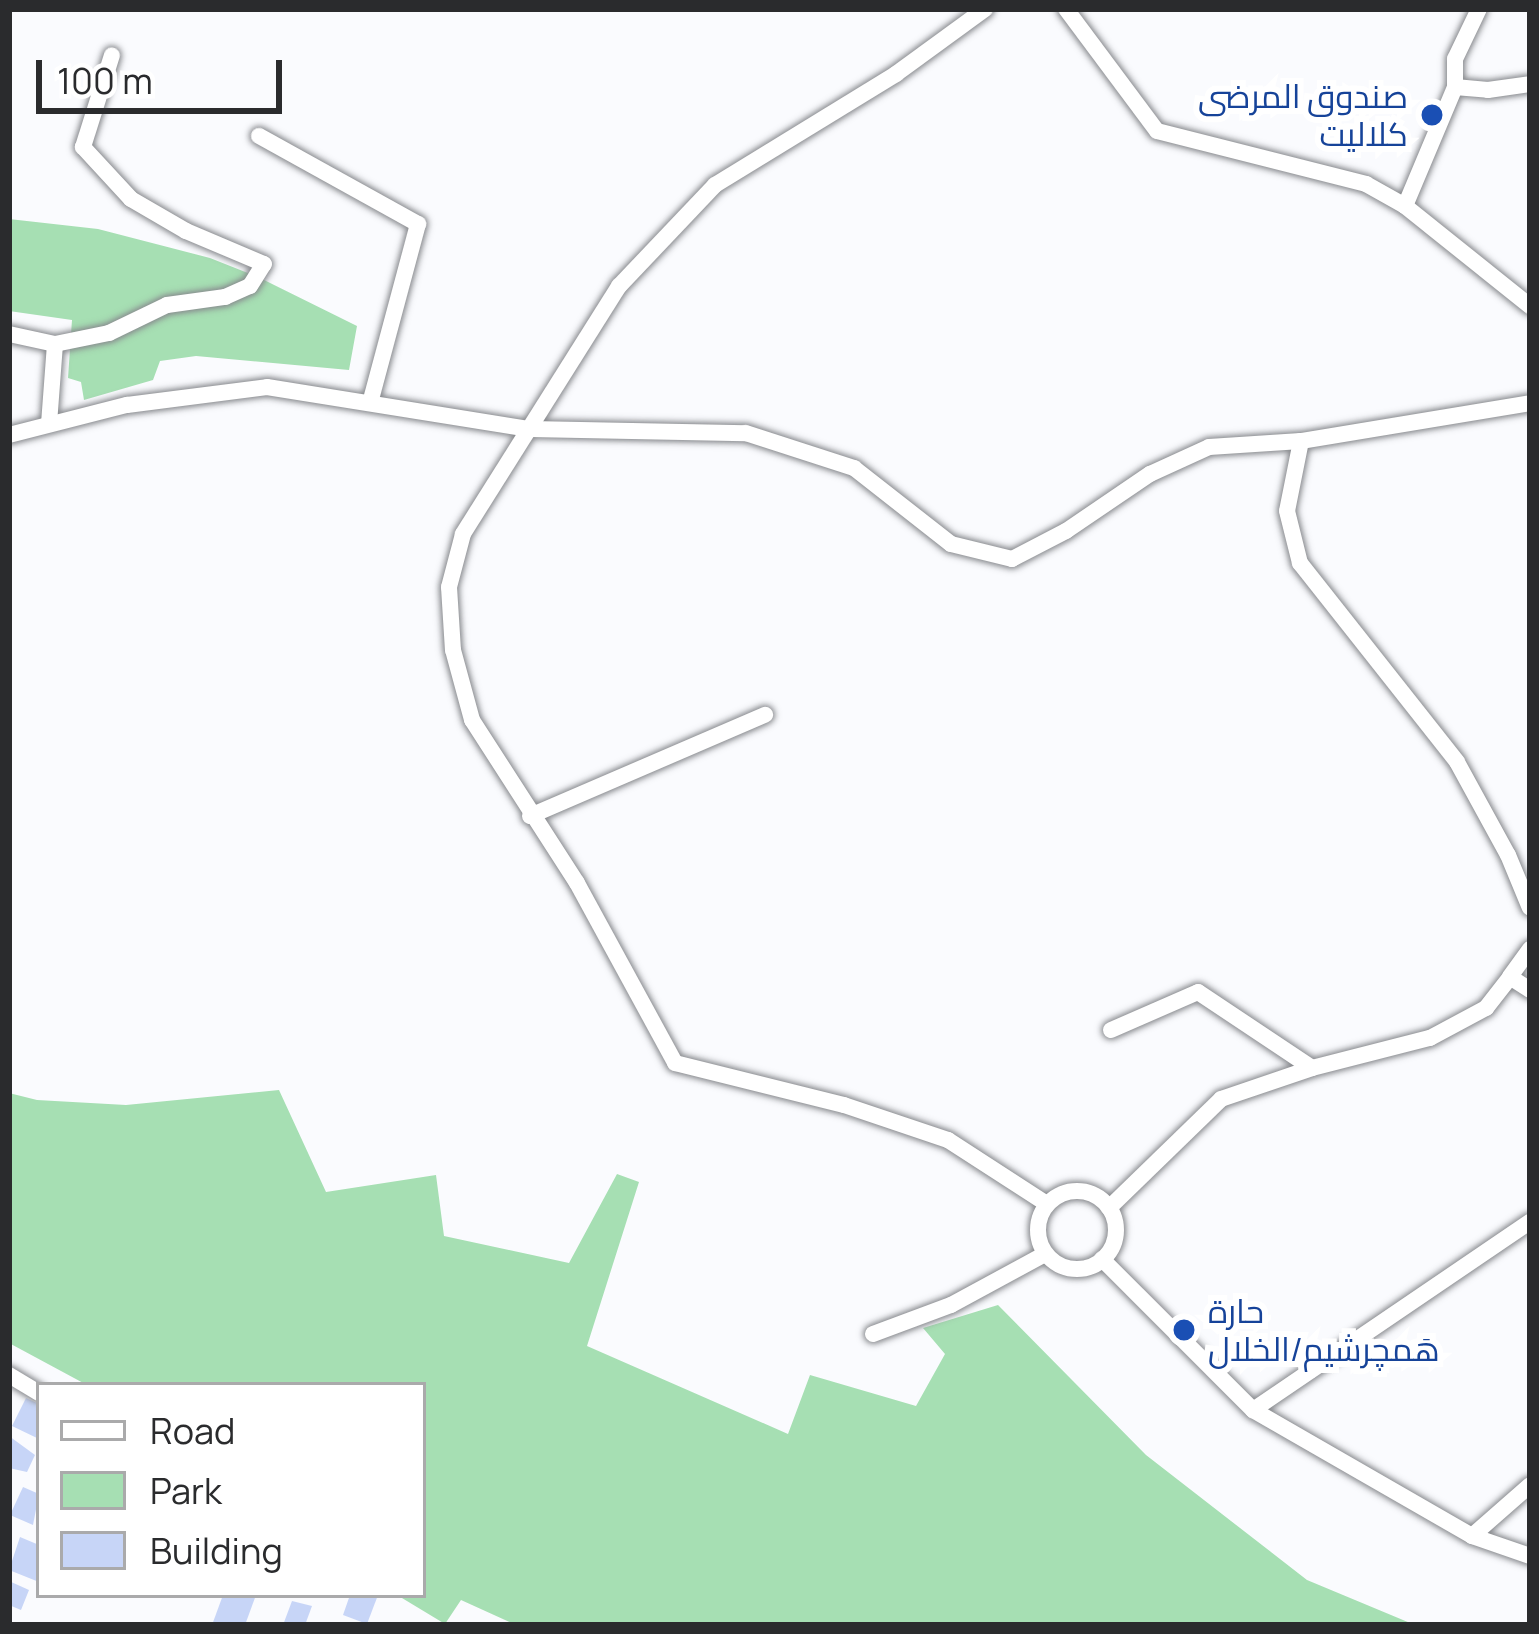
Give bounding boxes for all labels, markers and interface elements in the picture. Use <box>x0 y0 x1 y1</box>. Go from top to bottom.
scale bar <box>42 36 288 110</box>
text: 100 m <box>57 56 153 105</box>
place label: صندوق المرضى كلاليت <box>1198 76 1408 154</box>
marker: صندوق المرضى كلاليت <box>1419 102 1445 128</box>
place label: حارة هَمچرشيم/الخلال <box>1208 1291 1440 1369</box>
marker: حارة هَمچرشيم/الخلال <box>1171 1317 1197 1343</box>
legend <box>36 1382 426 1598</box>
text: Road <box>150 1406 235 1455</box>
text: Park <box>150 1466 222 1515</box>
text: Building <box>150 1526 283 1575</box>

